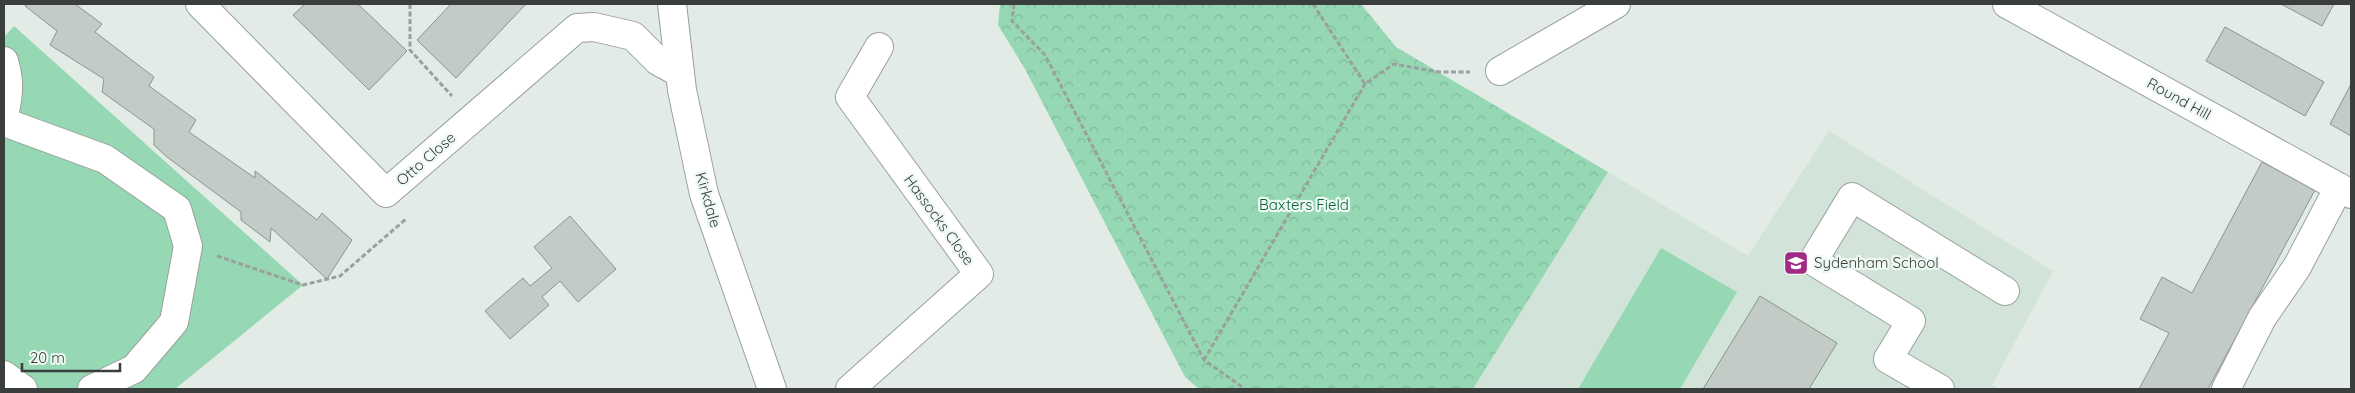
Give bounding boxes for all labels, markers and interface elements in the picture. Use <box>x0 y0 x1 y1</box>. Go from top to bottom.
street label: Round Hill <box>2144 73 2215 124</box>
street label: Otto Close <box>392 128 459 190</box>
street label: Kirkdale <box>692 170 725 230</box>
street label: Hassocks Close <box>900 171 979 269</box>
park label: Baxters Field <box>1259 195 1349 214</box>
school or university icon: Sydenham School <box>1783 250 1809 276</box>
place label: Sydenham School <box>1814 253 1939 272</box>
scale bar <box>22 340 120 372</box>
text: 20 m <box>30 348 65 367</box>

